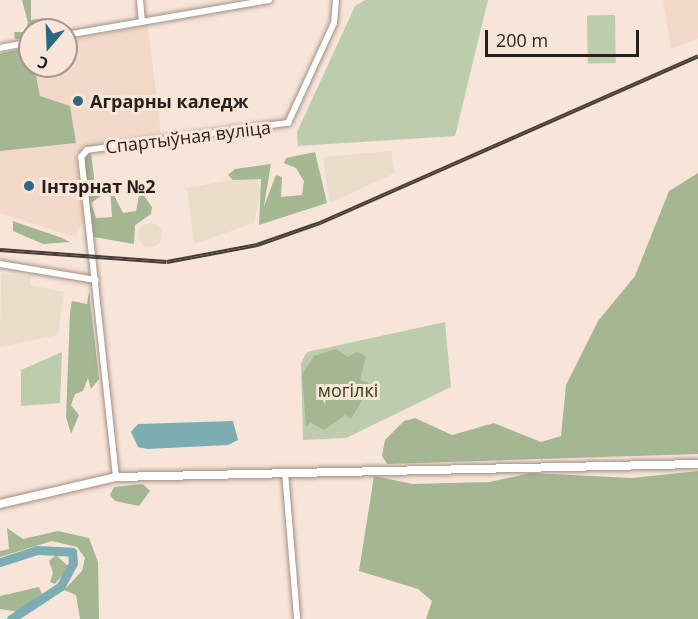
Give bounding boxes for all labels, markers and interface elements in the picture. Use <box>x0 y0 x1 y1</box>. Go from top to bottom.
north arrow <box>18 18 78 78</box>
scale bar <box>488 18 642 56</box>
text: 200 m <box>496 28 548 52</box>
text: С <box>34 51 51 75</box>
place label: Аграрны каледж <box>90 90 249 112</box>
marker: Аграрны каледж <box>71 94 85 108</box>
street label: Спартыўная вуліца <box>104 116 272 158</box>
place label: Інтэрнат №2 <box>41 175 156 197</box>
marker: Інтэрнат №2 <box>22 179 36 193</box>
park label: могілкі <box>318 379 378 401</box>

